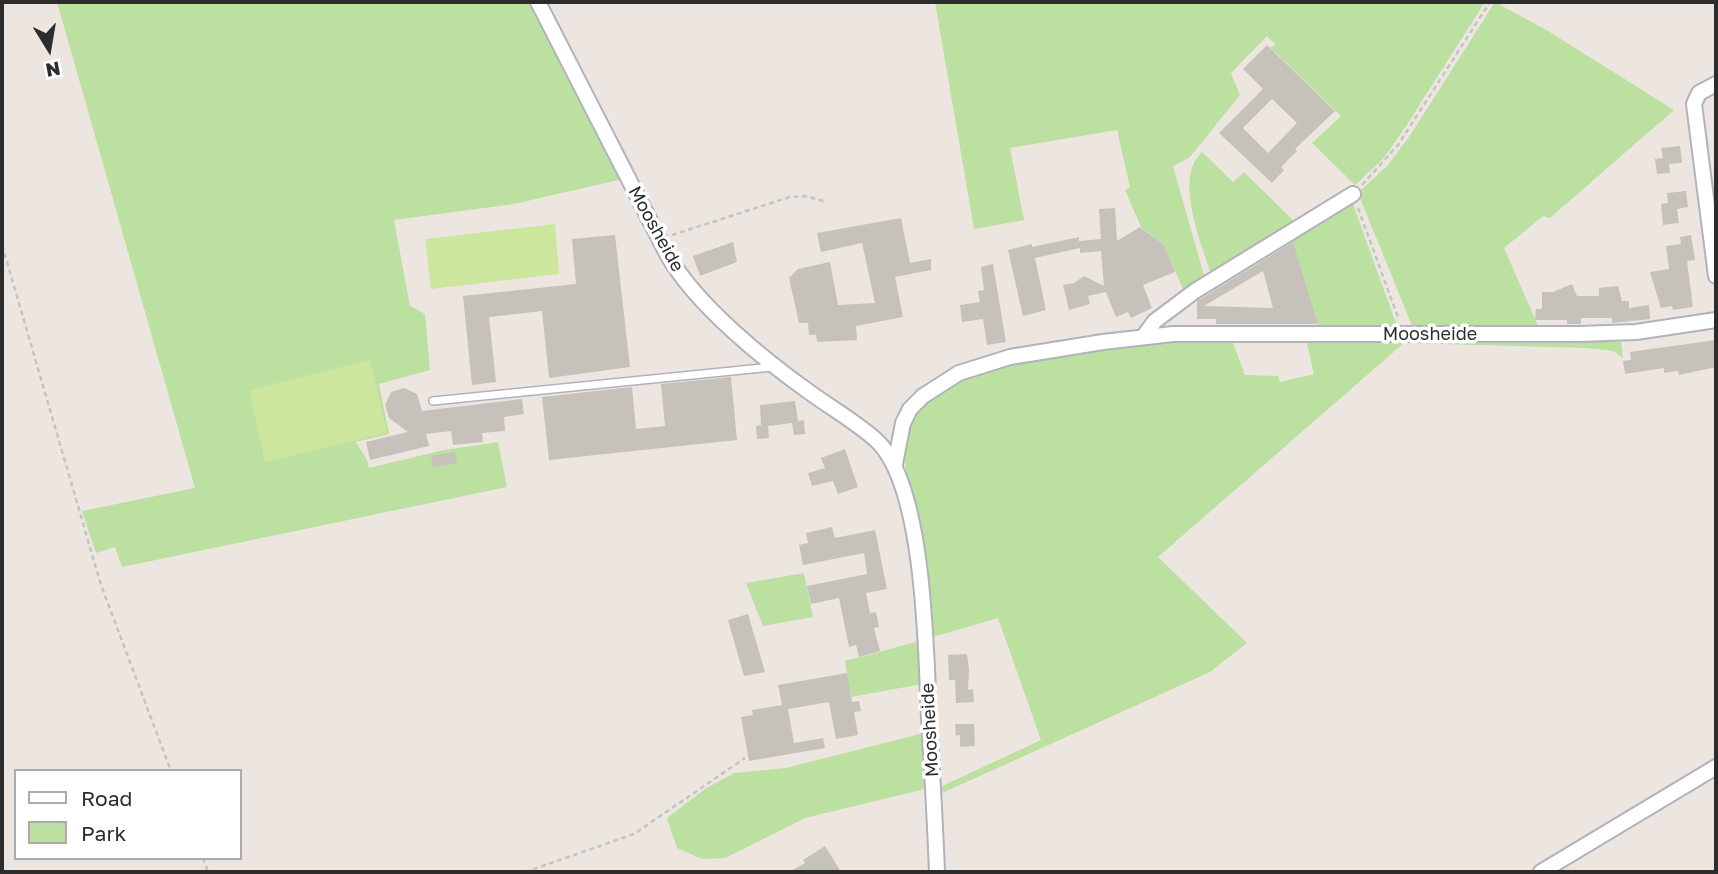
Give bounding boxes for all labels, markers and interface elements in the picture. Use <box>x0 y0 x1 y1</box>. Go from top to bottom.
north arrow <box>14 14 84 84</box>
text: N <box>44 57 62 83</box>
street label: Moosheide <box>624 182 688 276</box>
street label: Moosheide <box>1383 323 1477 345</box>
street label: Moosheide <box>917 682 943 778</box>
legend <box>14 769 242 860</box>
text: Road <box>81 785 132 811</box>
text: Park <box>81 820 126 846</box>

